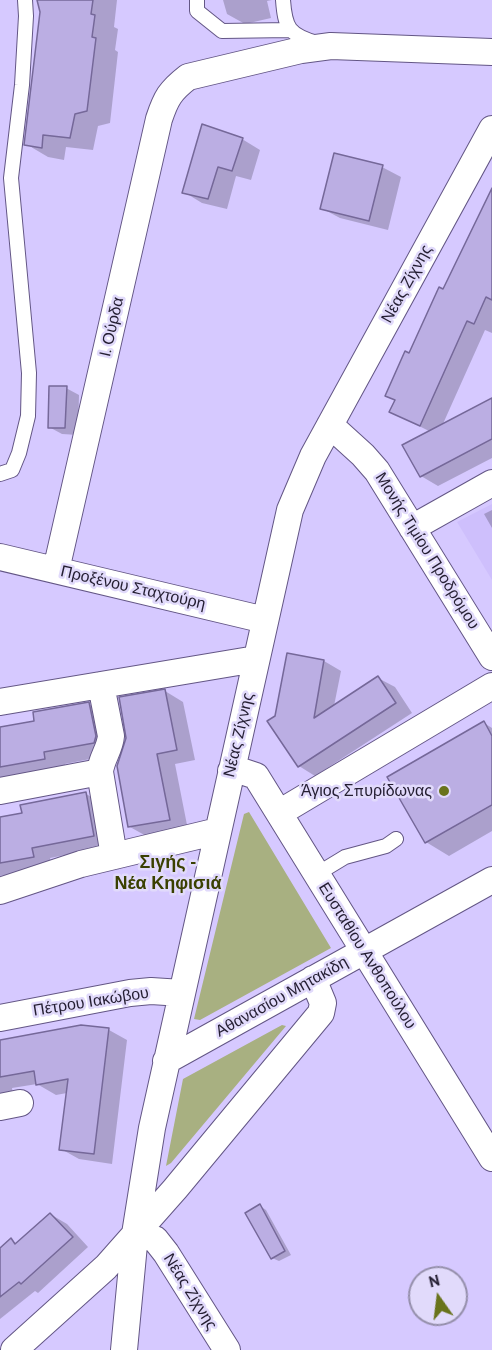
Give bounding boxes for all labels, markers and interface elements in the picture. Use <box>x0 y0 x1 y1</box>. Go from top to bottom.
street label: Νέας Ζίχνης <box>378 242 436 326</box>
street label: Ι. Ούρδα <box>96 295 128 359</box>
street label: Μονής Τιμίου Προδρόμου <box>371 469 483 633</box>
street label: Προξένου Σταχτούρη <box>59 562 207 614</box>
street label: Νέας Ζίχνης <box>220 691 258 779</box>
place label: Άγιος Σπυρίδωνας <box>301 781 432 801</box>
marker: Άγιος Σπυρίδωνας <box>437 784 451 798</box>
district label: Σιγής - Νέα Κηφισιά <box>115 852 221 894</box>
street label: Ευσταθίου Ανθοπούλου <box>314 879 420 1033</box>
street label: Αθανασίου Μητακίδη <box>212 953 352 1041</box>
street label: Πέτρου Ιακώβου <box>32 983 150 1021</box>
street label: Νέας Ζίχνης <box>159 1250 221 1334</box>
north arrow <box>408 1266 468 1326</box>
text: N <box>427 1270 442 1291</box>

